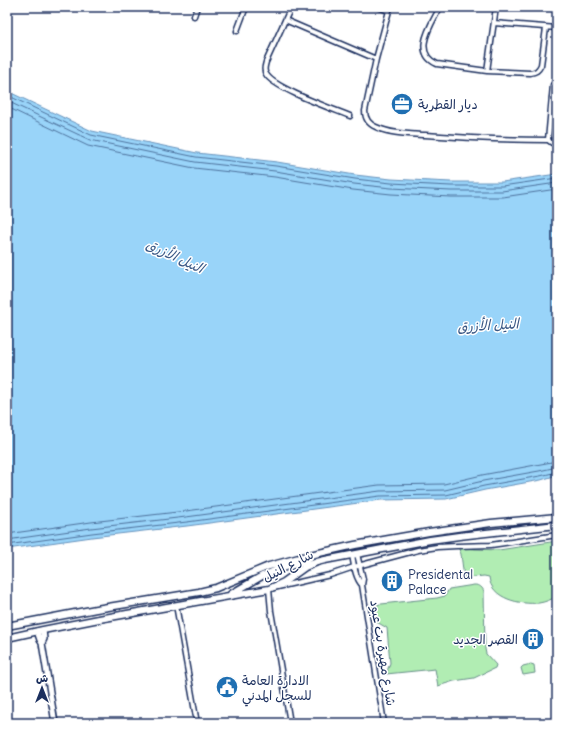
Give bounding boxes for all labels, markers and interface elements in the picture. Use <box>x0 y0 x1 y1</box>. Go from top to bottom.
office icon: ديار القطرية <box>389 91 415 117</box>
place label: ديار القطرية <box>418 96 478 113</box>
water label: النيل الأزرق <box>143 235 209 278</box>
water label: النيل الأزرق <box>457 314 522 336</box>
street label: شارع النيل <box>260 546 317 587</box>
place label: Presidental Palace <box>408 566 473 598</box>
building icon: Presidental Palace <box>379 568 405 594</box>
street label: شارع مهيرة بت عبود <box>365 599 400 707</box>
building icon: القصر الجديد <box>520 626 546 652</box>
place label: القصر الجديد <box>453 631 518 648</box>
north arrow <box>22 668 62 708</box>
text: ش <box>36 671 48 685</box>
place label: الادارة العامة للسجل المدني <box>242 672 312 707</box>
public building icon: الادارة العامة للسجل المدني <box>214 674 240 700</box>

